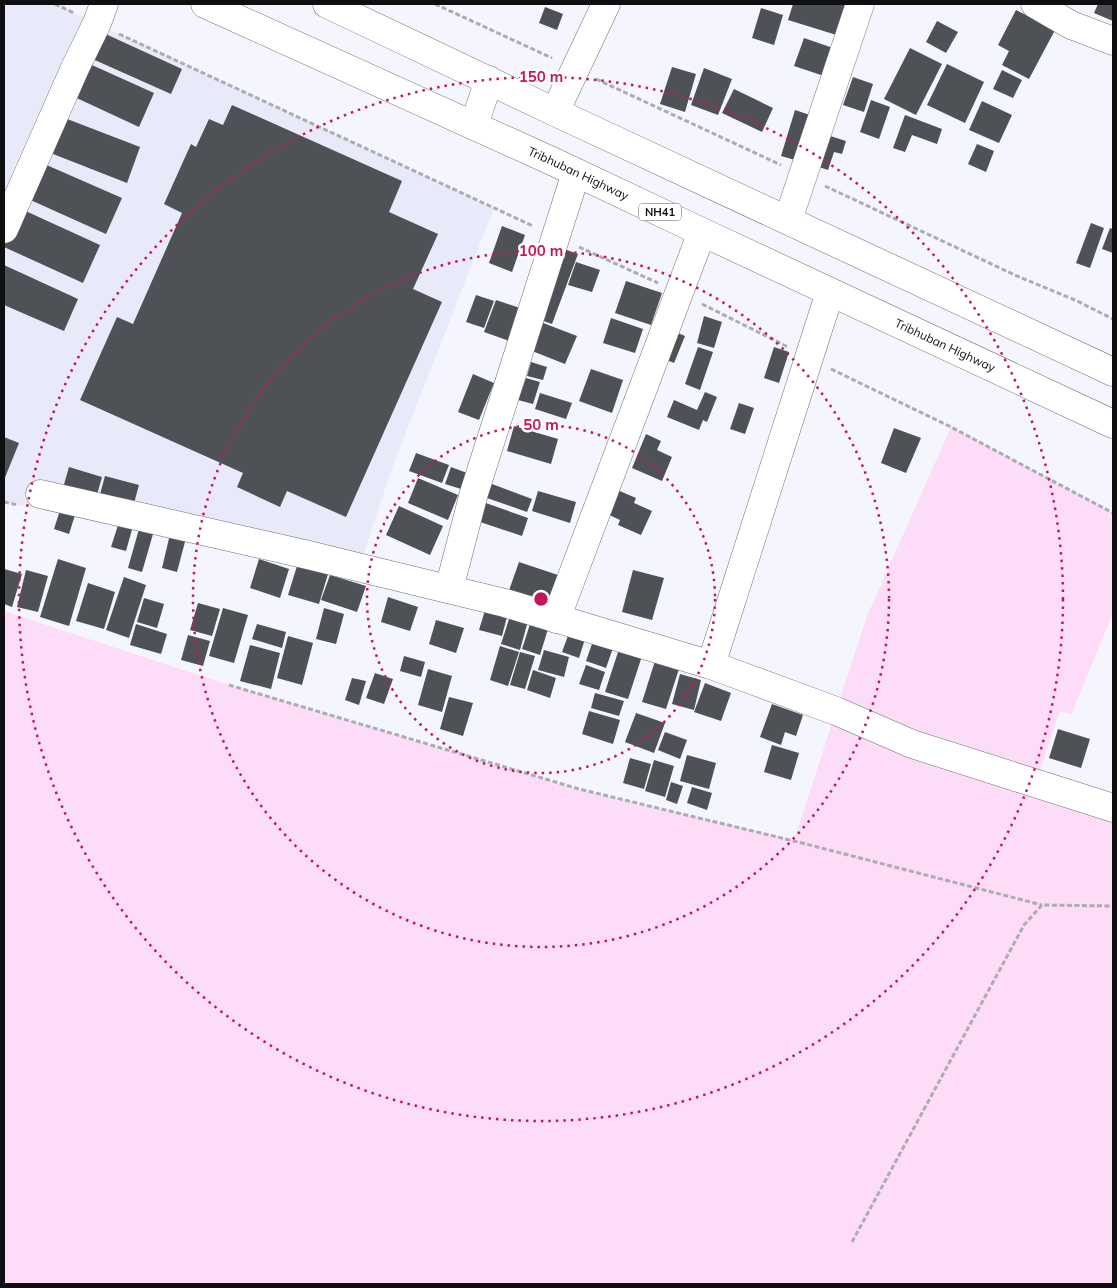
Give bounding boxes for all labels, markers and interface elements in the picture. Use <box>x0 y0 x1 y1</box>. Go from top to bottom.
text: 150 m <box>519 67 563 86</box>
street label: Tribhuban Highway <box>526 143 632 203</box>
road number: NH41 <box>639 203 681 220</box>
text: 100 m <box>519 241 563 260</box>
street label: Tribhuban Highway <box>892 315 999 375</box>
text: 50 m <box>523 415 559 434</box>
centre of rings <box>532 590 550 608</box>

